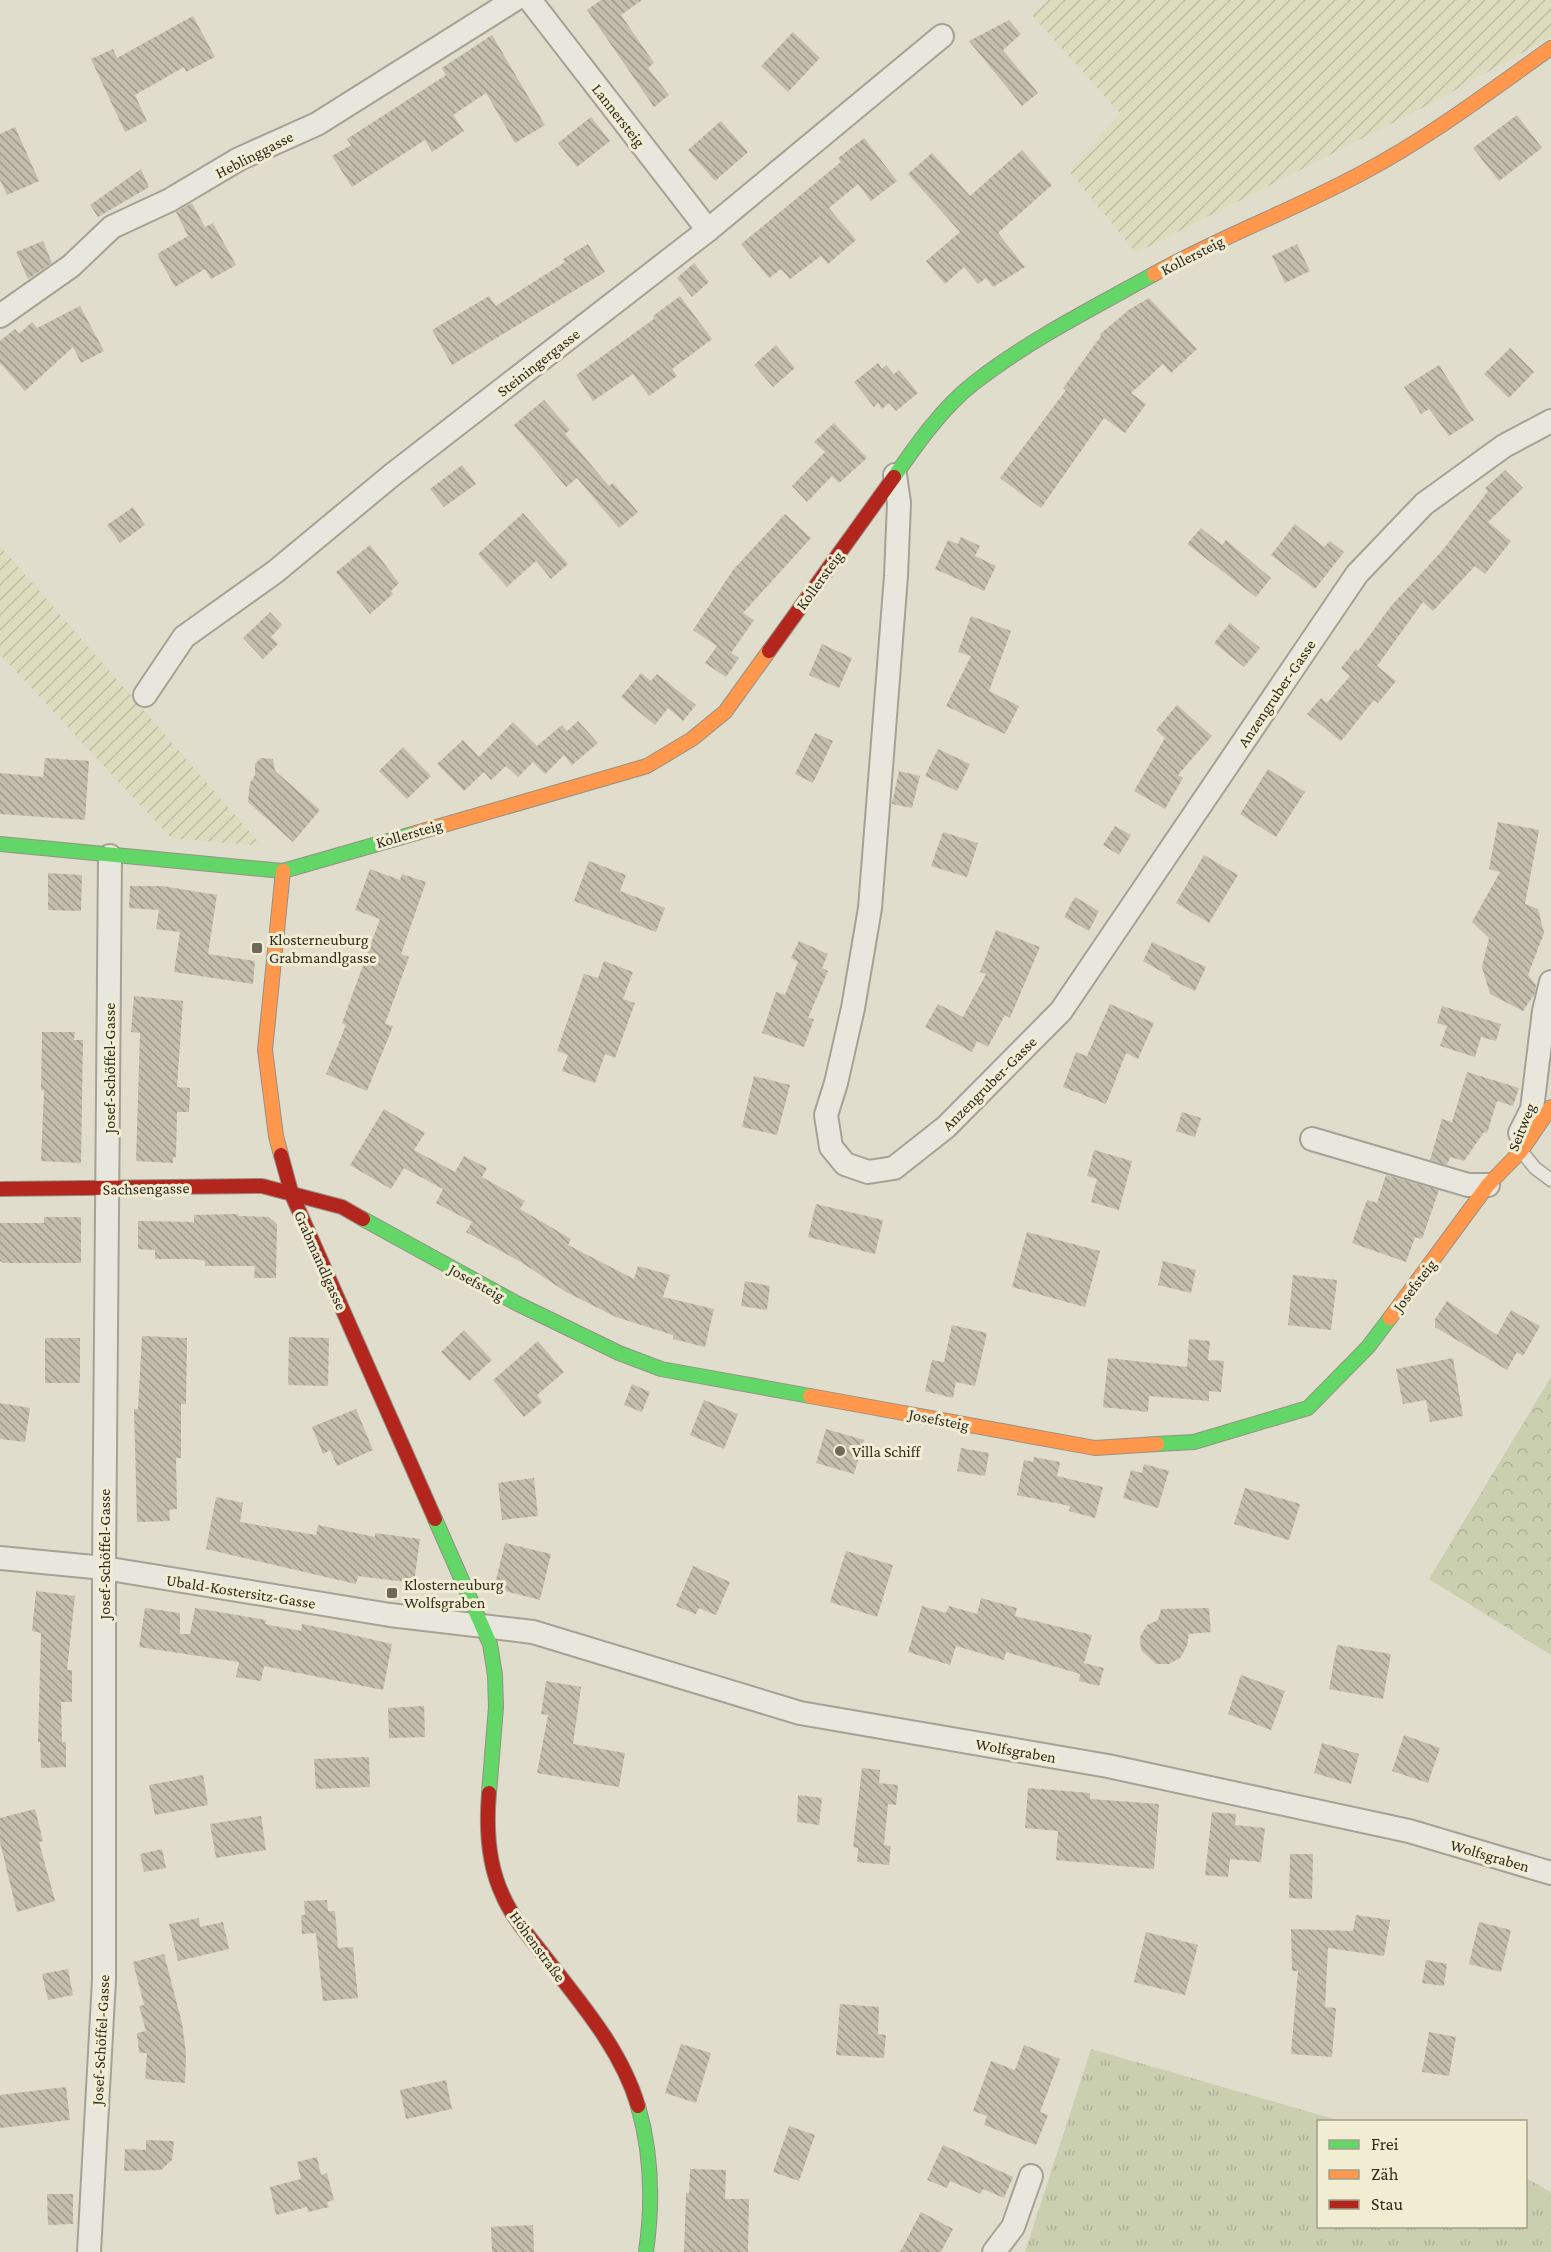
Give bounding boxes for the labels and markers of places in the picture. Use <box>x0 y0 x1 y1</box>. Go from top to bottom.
place label: Klosterneuburg Grabmandlgasse <box>269 931 376 967</box>
marker: Klosterneuburg Grabmandlgasse <box>250 941 264 955</box>
place label: Villa Schiff <box>852 1443 921 1460</box>
marker: Villa Schiff <box>833 1444 847 1458</box>
place label: Klosterneuburg Wolfsgraben <box>404 1576 504 1612</box>
marker: Klosterneuburg Wolfsgraben <box>385 1586 399 1600</box>

